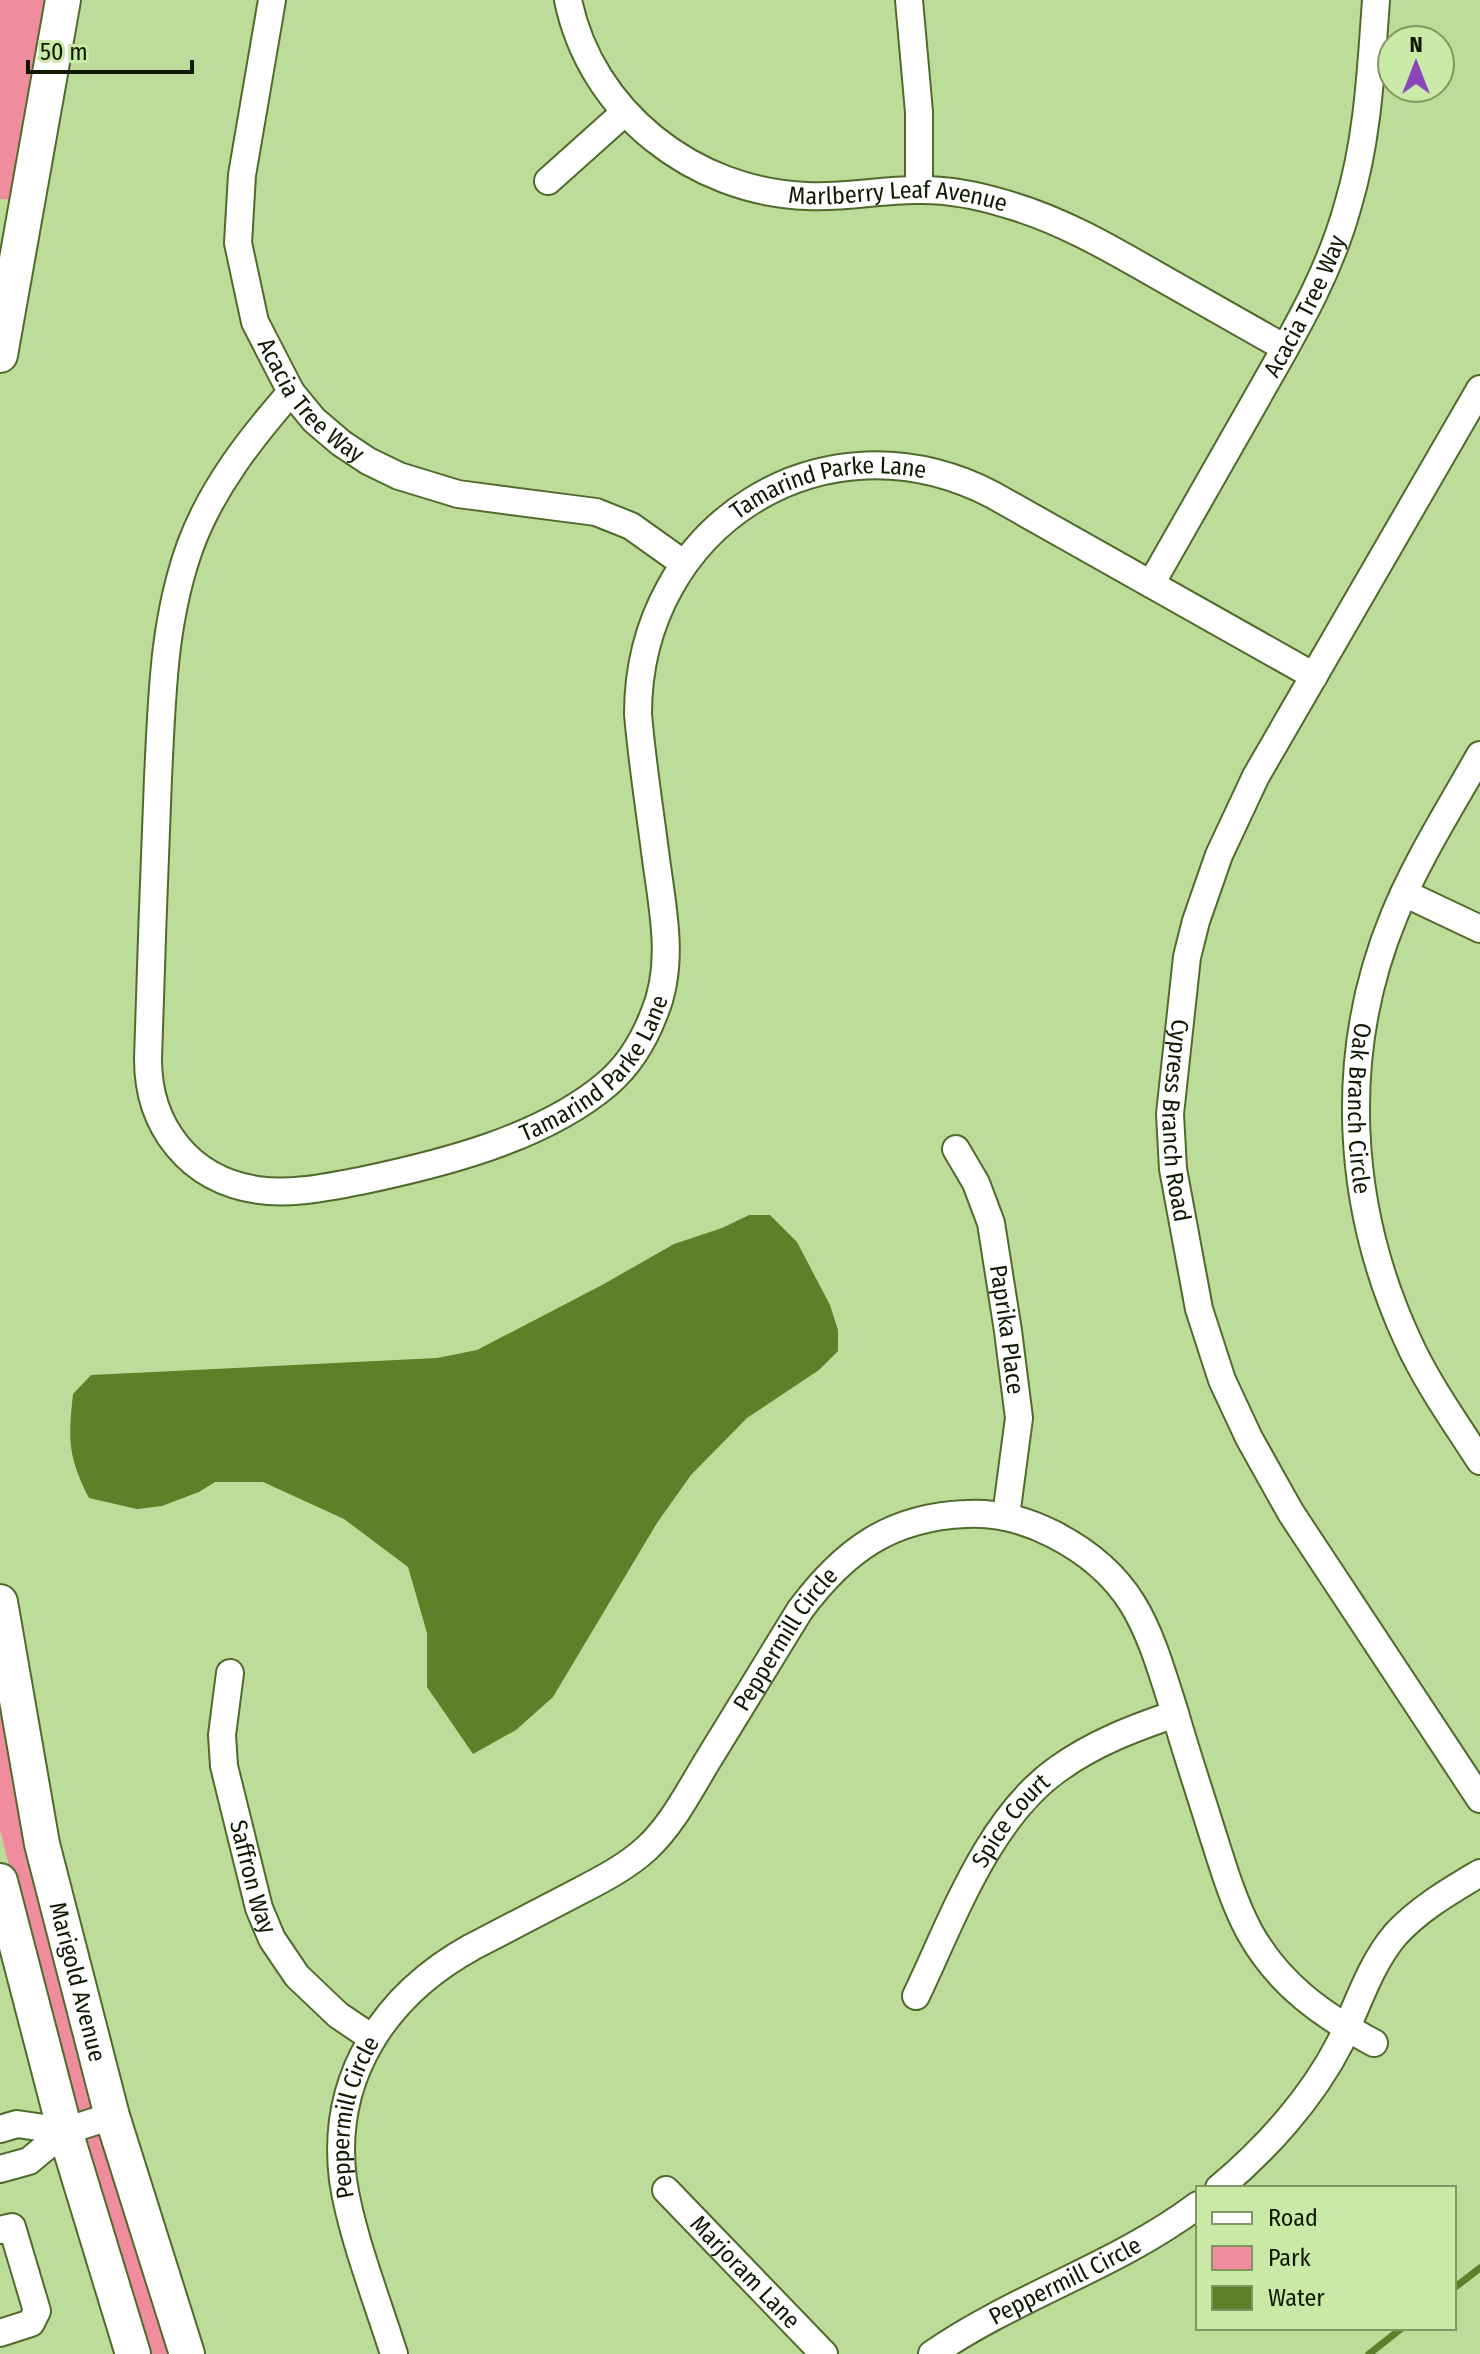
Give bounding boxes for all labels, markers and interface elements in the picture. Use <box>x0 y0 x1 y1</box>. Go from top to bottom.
scale bar <box>28 24 192 74</box>
north arrow <box>1376 24 1456 104</box>
text: N <box>1409 31 1423 58</box>
text: 50 m <box>40 38 88 66</box>
street label: Marlberry Leaf Avenue <box>787 176 1011 218</box>
street label: Acacia Tree Way <box>1258 231 1352 382</box>
street label: Acacia Tree Way <box>252 333 369 468</box>
street label: Tamarind Parke Lane <box>725 451 929 525</box>
street label: Tamarind Parke Lane <box>516 992 674 1147</box>
street label: Cypress Branch Road <box>1156 1018 1197 1224</box>
street label: Oak Branch Circle <box>1342 1021 1377 1196</box>
street label: Paprika Place <box>984 1263 1030 1396</box>
street label: Peppermill Circle <box>728 1561 843 1716</box>
street label: Spice Court <box>966 1768 1055 1873</box>
street label: Saffron Way <box>224 1817 282 1938</box>
street label: Marigold Avenue <box>44 1899 111 2065</box>
street label: Peppermill Circle <box>327 2031 385 2201</box>
legend <box>1196 2186 1456 2330</box>
text: Road <box>1268 2204 1318 2232</box>
street label: Marjoram Lane <box>684 2210 806 2334</box>
street label: Peppermill Circle <box>984 2231 1146 2331</box>
text: Park <box>1268 2244 1311 2272</box>
text: Water <box>1268 2284 1325 2312</box>

